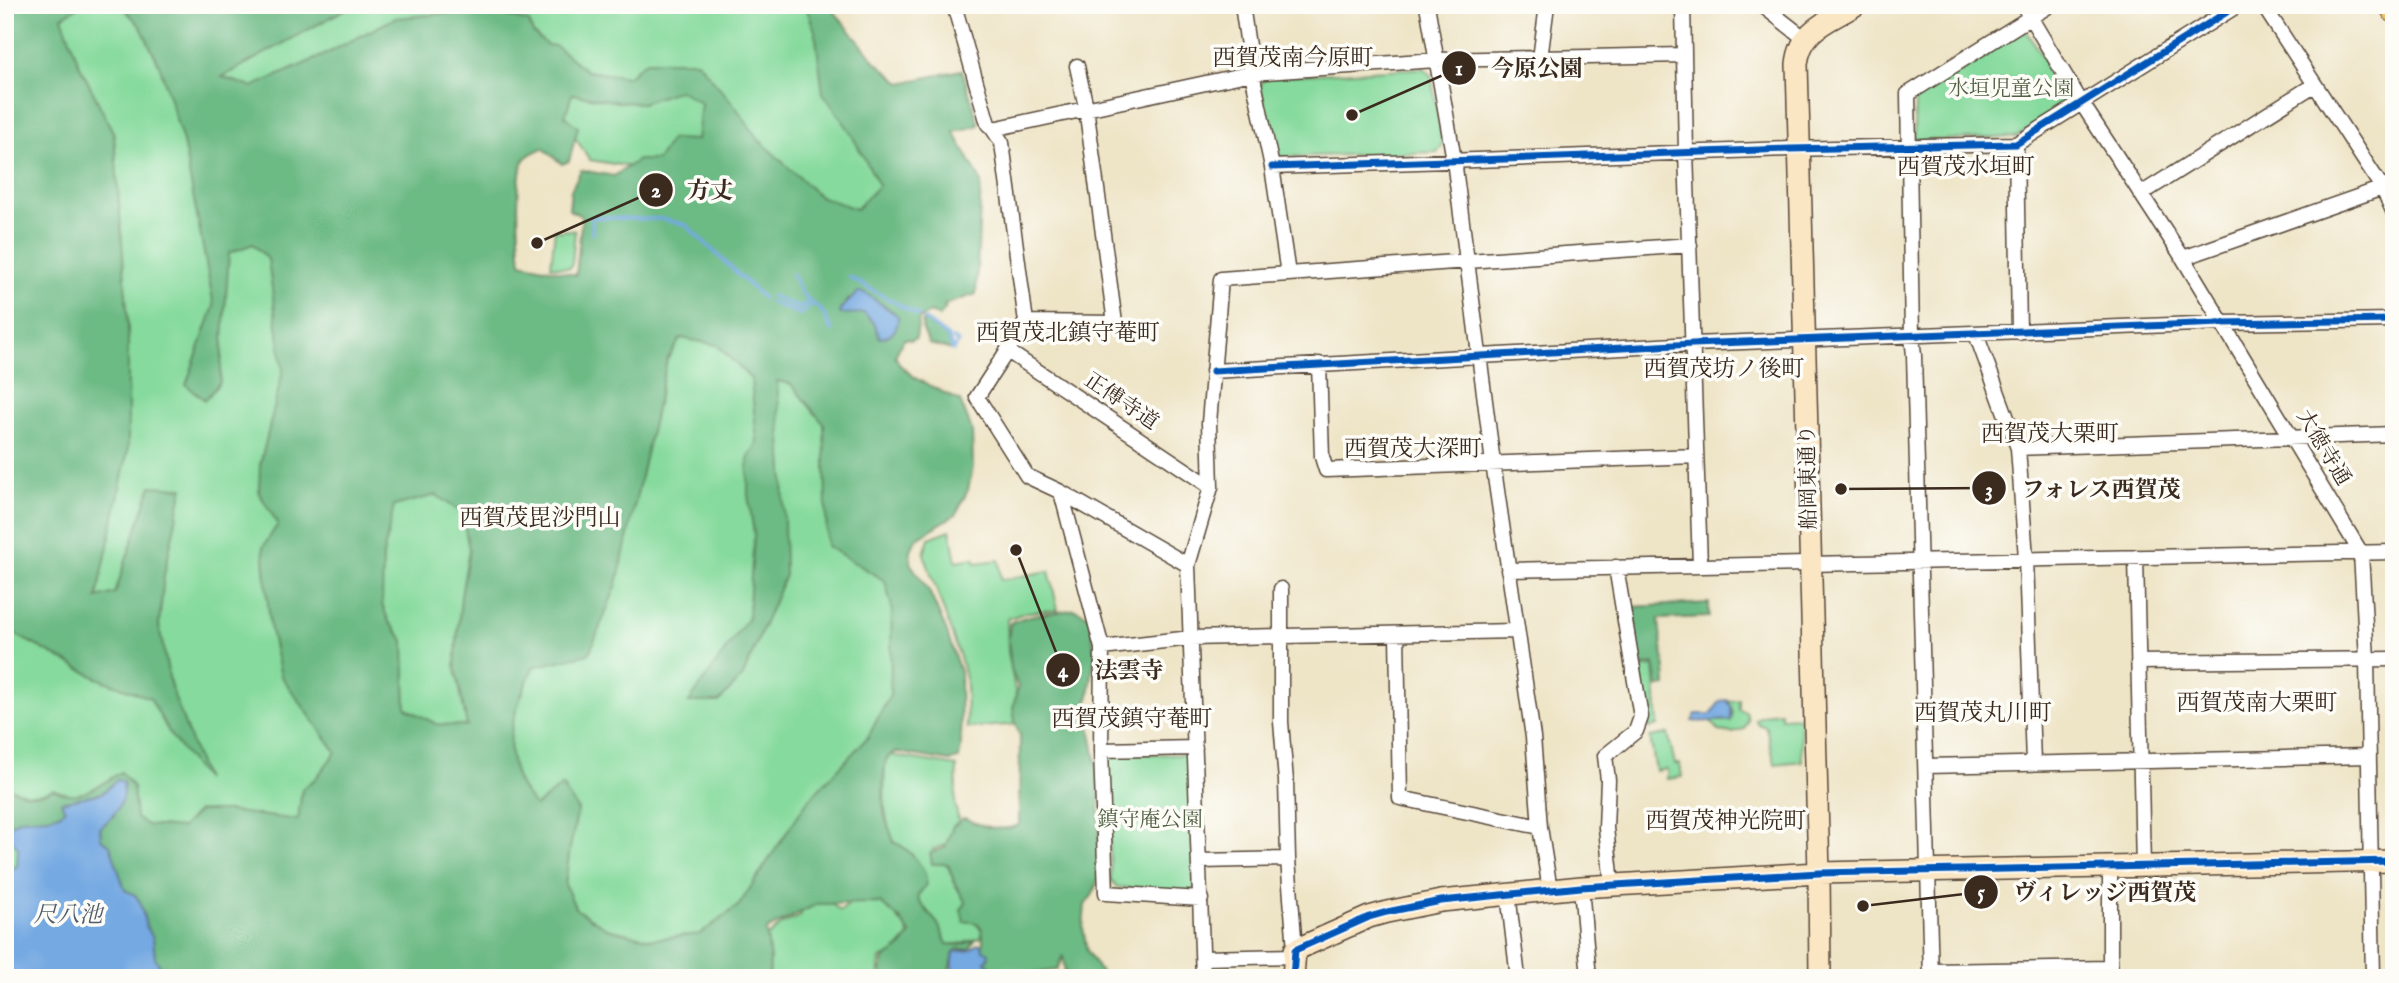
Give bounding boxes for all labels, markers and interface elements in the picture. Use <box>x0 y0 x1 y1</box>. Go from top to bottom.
district label: 西賀茂南今原町 <box>1213 44 1374 73</box>
callout: 今原公園 <box>1442 46 1597 90</box>
text: 今原公園 <box>1491 55 1583 84</box>
text: 1 <box>1455 56 1463 83</box>
park label: 水垣児童公園 <box>1948 76 2074 103</box>
district label: 西賀茂水垣町 <box>1897 153 2035 182</box>
callout: 方丈 <box>638 168 747 212</box>
text: 方丈 <box>687 177 733 206</box>
text: 2 <box>651 178 661 205</box>
district label: 西賀茂北鎮守菴町 <box>976 319 1160 348</box>
district label: 西賀茂坊ノ後町 <box>1644 355 1805 384</box>
street label: 正傅寺道 <box>1079 367 1163 437</box>
street label: 大徳寺通 <box>2290 405 2356 491</box>
district label: 西賀茂大栗町 <box>1981 420 2119 449</box>
street label: 船岡東通り <box>1795 424 1823 530</box>
district label: 西賀茂大深町 <box>1344 435 1482 464</box>
callout: フォレス西賀茂 <box>1971 466 2195 510</box>
text: フォレス西賀茂 <box>2021 476 2181 505</box>
text: 3 <box>1985 477 1993 504</box>
district label: 西賀茂毘沙門山 <box>460 504 621 533</box>
callout: 法雲寺 <box>1045 648 1177 692</box>
text: 法雲寺 <box>1095 657 1164 686</box>
text: 4 <box>1058 658 1069 685</box>
district label: 西賀茂南大栗町 <box>2177 689 2338 718</box>
district label: 西賀茂丸川町 <box>1914 699 2052 728</box>
district label: 西賀茂鎮守菴町 <box>1052 705 1213 734</box>
park label: 鎮守庵公園 <box>1098 807 1203 834</box>
district label: 西賀茂神光院町 <box>1646 807 1807 836</box>
callout: ヴィレッジ西賀茂 <box>1964 870 2211 914</box>
text: ヴィレッジ西賀茂 <box>2014 879 2196 908</box>
text: 5 <box>1977 880 1985 907</box>
water label: 尺八池 <box>34 901 106 930</box>

